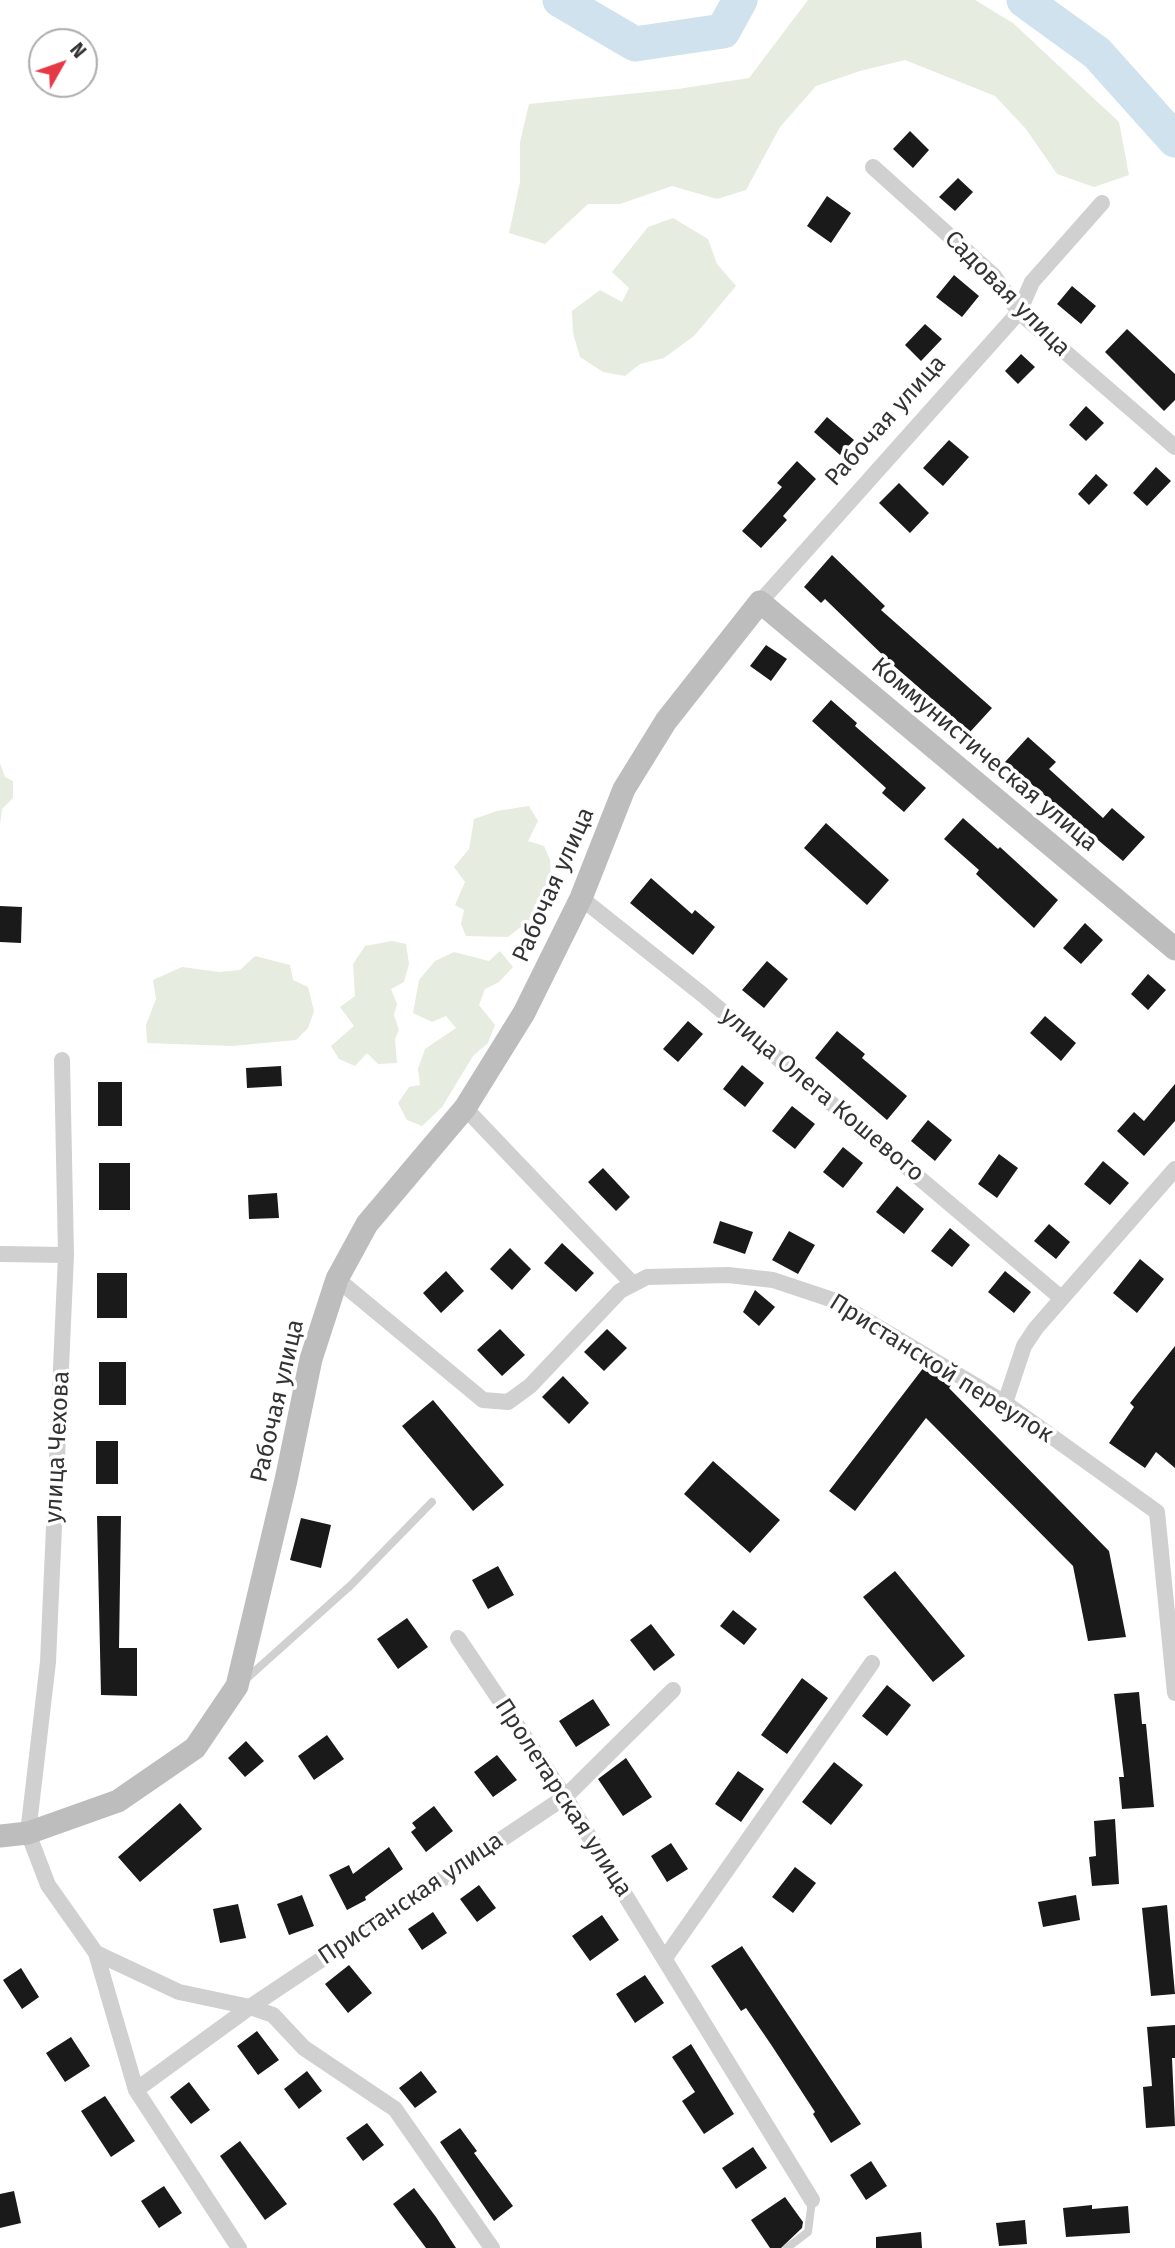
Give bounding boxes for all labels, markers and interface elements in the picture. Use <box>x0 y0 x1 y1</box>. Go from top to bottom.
north arrow <box>28 28 98 98</box>
text: N <box>65 38 91 63</box>
street label: Садовая улица <box>938 225 1076 363</box>
street label: Рабочая улица <box>820 350 952 492</box>
street label: Коммунистическая улица <box>865 652 1103 858</box>
street label: Рабочая улица <box>507 803 601 967</box>
street label: улица Олега Кошевого <box>715 1002 929 1188</box>
street label: Пристанской переулок <box>824 1288 1058 1450</box>
street label: Рабочая улица <box>245 1317 311 1485</box>
street label: улица Чехова <box>40 1370 76 1524</box>
street label: Пролетарская улица <box>488 1693 638 1903</box>
street label: Пристанская улица <box>313 1827 509 1971</box>

